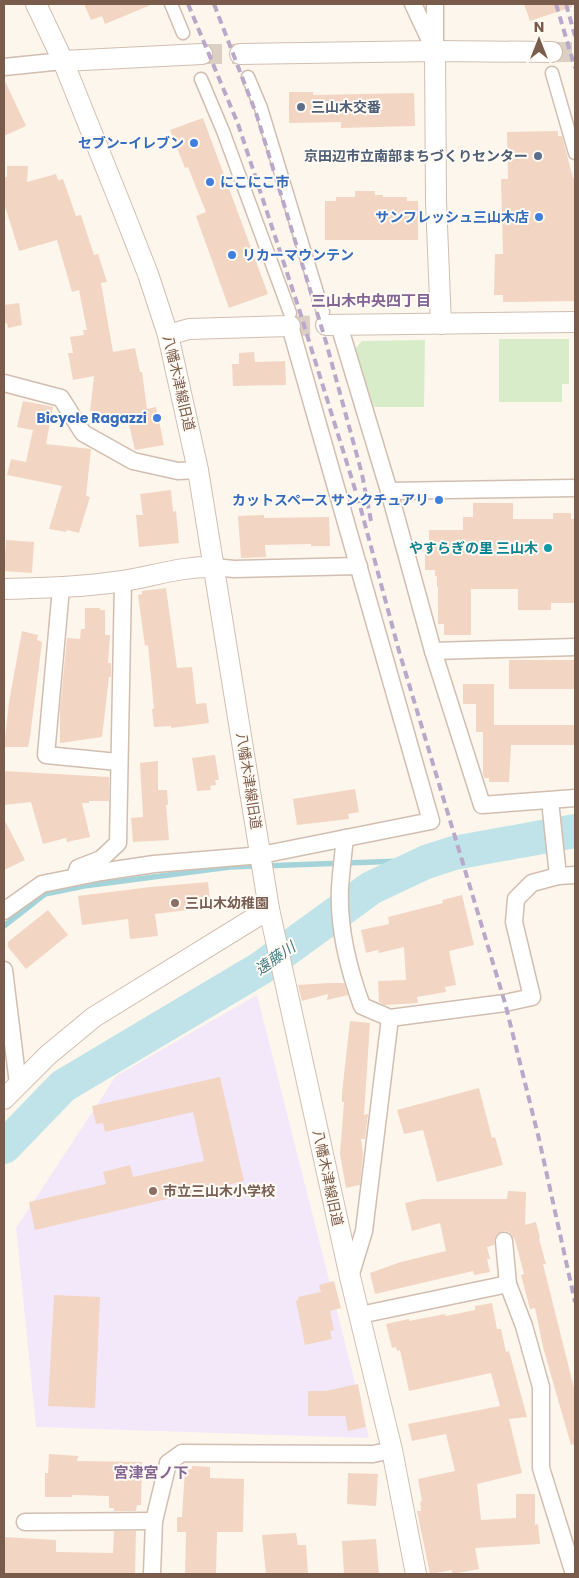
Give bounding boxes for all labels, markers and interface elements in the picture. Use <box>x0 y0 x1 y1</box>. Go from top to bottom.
north arrow <box>514 15 564 65</box>
text: N <box>534 17 544 37</box>
place label: 三山木交番 <box>311 97 381 117</box>
marker: 三山木交番 <box>295 101 307 113</box>
place label: セブン-イレブン <box>78 133 184 153</box>
marker: セブン-イレブン <box>188 137 200 149</box>
place label: 京田辺市立南部まちづくりセンター <box>304 146 528 166</box>
marker: 京田辺市立南部まちづくりセンター <box>532 150 544 162</box>
place label: にこにこ市 <box>220 172 289 192</box>
marker: にこにこ市 <box>204 176 216 188</box>
place label: サンフレッシュ三山木店 <box>375 207 529 227</box>
marker: サンフレッシュ三山木店 <box>533 211 545 223</box>
place label: リカーマウンテン <box>242 245 354 265</box>
marker: リカーマウンテン <box>226 249 238 261</box>
district label: 三山木中央四丁目 <box>311 290 431 311</box>
street label: 八幡木津線旧道 <box>158 333 200 433</box>
place label: Bicycle Ragazzi <box>36 408 147 428</box>
marker: Bicycle Ragazzi <box>151 412 163 424</box>
place label: カットスペース サンクチュアリ <box>232 490 429 510</box>
marker: カットスペース サンクチュアリ <box>433 494 445 506</box>
place label: やすらぎの里 三山木 <box>409 538 538 558</box>
marker: やすらぎの里 三山木 <box>542 542 554 554</box>
street label: 八幡木津線旧道 <box>231 731 267 831</box>
place label: 三山木幼稚園 <box>185 893 269 913</box>
marker: 三山木幼稚園 <box>169 897 181 909</box>
water label: 遠藤川 <box>251 935 301 980</box>
street label: 八幡木津線旧道 <box>308 1128 348 1228</box>
place label: 市立三山木小学校 <box>163 1181 275 1201</box>
marker: 市立三山木小学校 <box>147 1185 159 1197</box>
district label: 宮津宮ノ下 <box>113 1462 189 1483</box>

